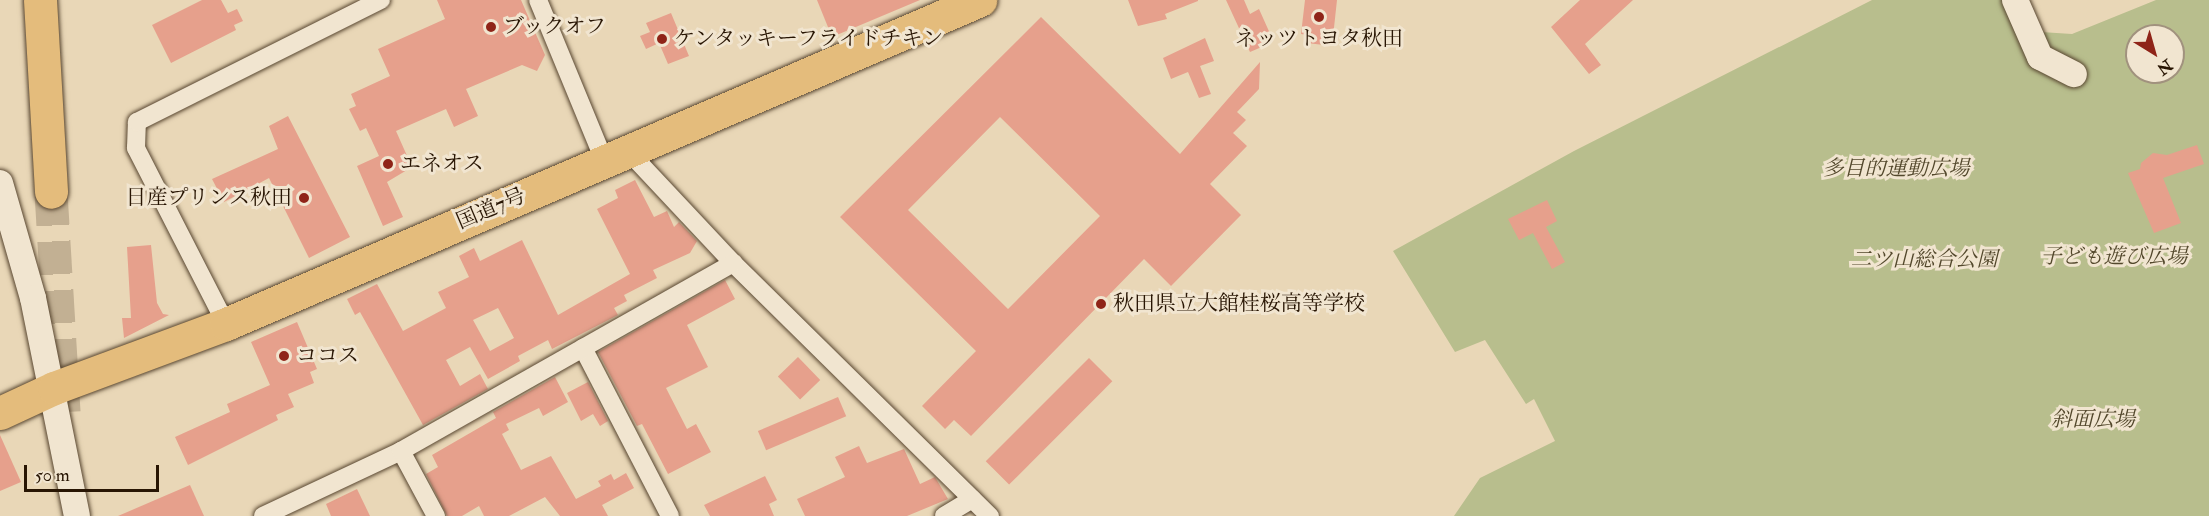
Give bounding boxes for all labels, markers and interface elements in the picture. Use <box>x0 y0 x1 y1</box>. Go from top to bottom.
marker: ネッツトヨタ秋田 <box>1312 10 1326 24</box>
place label: ブックオフ <box>503 14 608 40</box>
marker: ブックオフ <box>484 20 498 34</box>
north arrow <box>2125 24 2185 84</box>
place label: ケンタッキーフライドチキン <box>674 26 947 52</box>
place label: ネッツトヨタ秋田 <box>1235 26 1403 52</box>
marker: ケンタッキーフライドチキン <box>655 32 669 46</box>
text: N <box>2153 54 2176 79</box>
place label: エネオス <box>400 151 484 177</box>
park label: 多目的運動広場 <box>1823 156 1969 182</box>
marker: エネオス <box>381 157 395 171</box>
street label: 国道7号 <box>453 183 529 235</box>
place label: 日産プリンス秋田 <box>124 185 292 211</box>
marker: 日産プリンス秋田 <box>297 191 311 205</box>
park label: 子ども遊び広場 <box>2041 244 2187 270</box>
park label: 二ツ山総合公園 <box>1851 247 1997 273</box>
place label: 秋田県立大館桂桜高等学校 <box>1113 291 1365 317</box>
marker: 秋田県立大館桂桜高等学校 <box>1094 297 1108 311</box>
place label: ココス <box>296 343 359 369</box>
marker: ココス <box>277 349 291 363</box>
park label: 斜面広場 <box>2051 407 2135 433</box>
scale bar <box>27 453 162 491</box>
text: 50 m <box>35 464 70 487</box>

